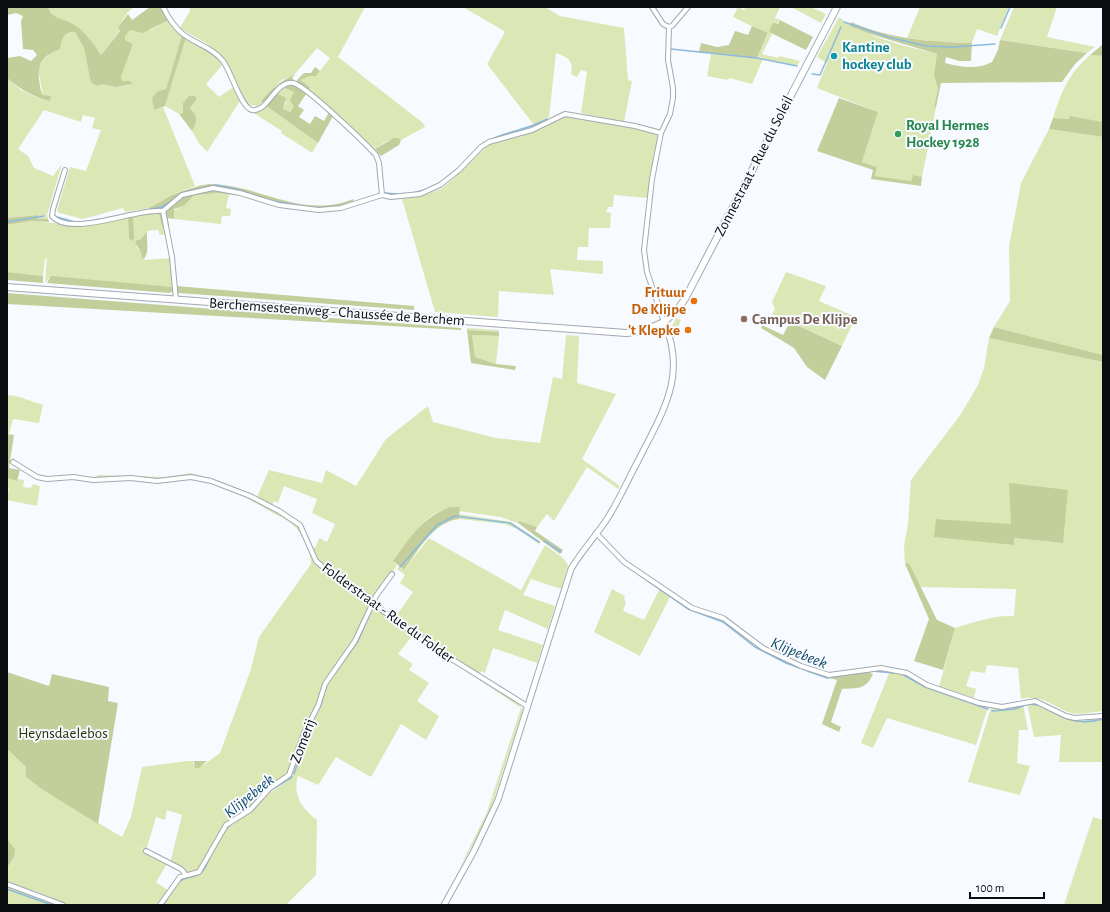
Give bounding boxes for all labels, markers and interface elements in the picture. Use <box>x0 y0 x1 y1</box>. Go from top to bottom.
place label: Kantine hockey club <box>842 40 912 72</box>
marker: Kantine hockey club <box>829 51 839 61</box>
street label: Zonnestraat - Rue du Soleil <box>712 93 796 239</box>
place label: Royal Hermes Hockey 1928 <box>906 118 989 150</box>
marker: Royal Hermes Hockey 1928 <box>893 129 903 139</box>
place label: Frituur De Klijpe <box>631 285 687 317</box>
street label: Berchemsesteenweg - Chaussée de Berchem <box>209 296 465 328</box>
marker: Frituur De Klijpe <box>689 296 699 306</box>
place label: Campus De Klijpe <box>752 312 857 327</box>
marker: Campus De Klijpe <box>739 314 749 324</box>
place label: 't Klepke <box>628 323 680 338</box>
marker: 't Klepke <box>683 325 693 335</box>
street label: Folderstraat - Rue du Folder <box>319 560 457 666</box>
water label: Klijpebeek <box>768 635 829 672</box>
street label: Zomerij <box>288 717 318 765</box>
park label: Heynsdaelebos <box>18 726 108 741</box>
water label: Klijpebeek <box>221 771 278 822</box>
scale bar <box>970 874 1044 900</box>
text: 100 m <box>976 882 1004 894</box>

